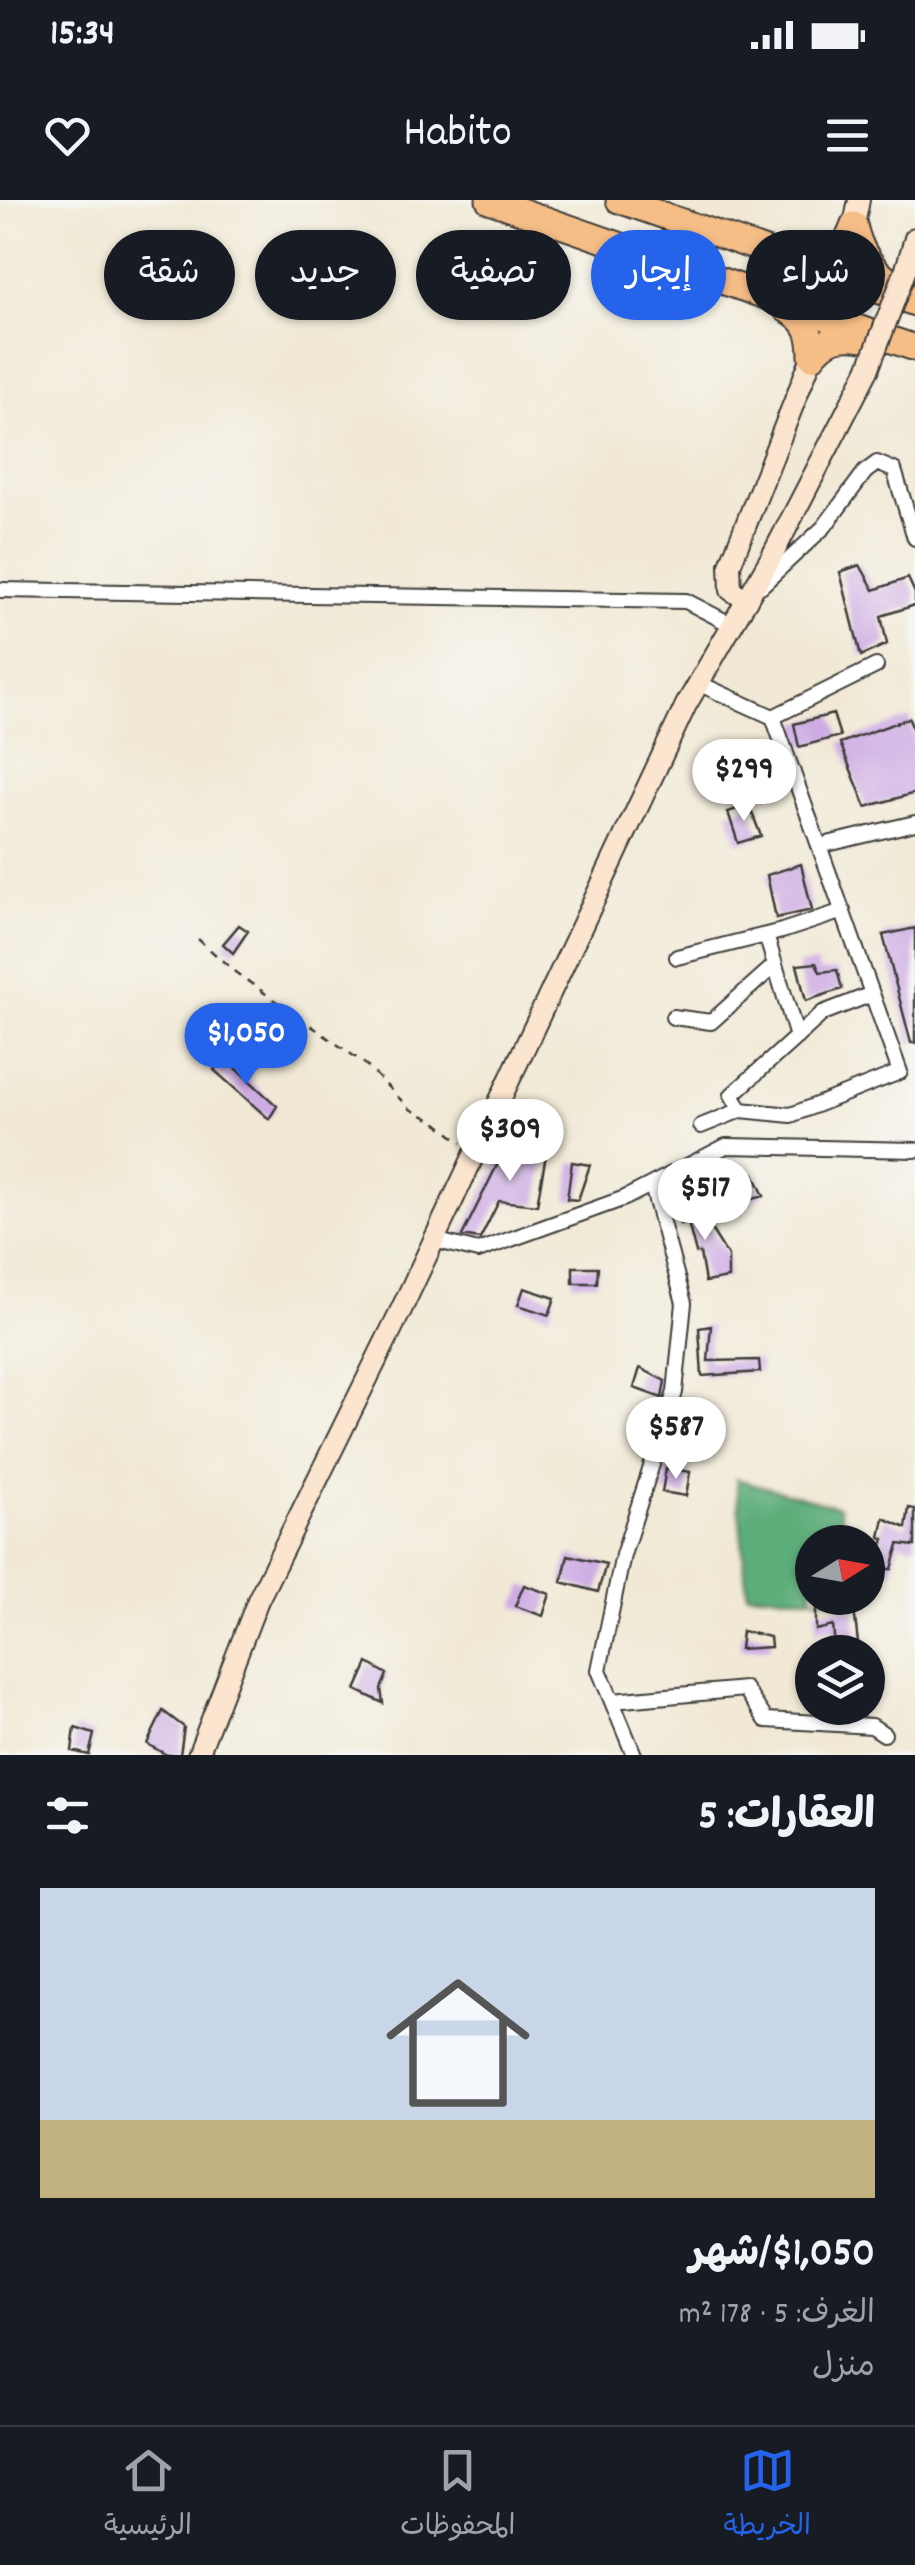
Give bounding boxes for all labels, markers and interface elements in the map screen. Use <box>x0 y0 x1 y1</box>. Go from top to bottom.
text: 15:34 <box>50 8 115 63</box>
text: Habito <box>403 103 512 167</box>
icon: heart <box>40 108 95 163</box>
icon: menu <box>820 108 875 163</box>
chip: شقة <box>104 230 235 320</box>
chip: جديد <box>255 230 396 320</box>
chip: تصفية <box>416 230 571 320</box>
chip: إيجار <box>591 230 726 320</box>
chip: شراء <box>746 230 885 320</box>
pin: $299 <box>685 739 803 824</box>
text: $299 <box>714 748 774 794</box>
pin: $1,050 <box>165 1003 327 1088</box>
text: $1,050 <box>206 1012 286 1058</box>
pin: $309 <box>451 1099 569 1184</box>
text: $309 <box>479 1108 541 1154</box>
pin: $517 <box>646 1158 764 1243</box>
text: $517 <box>680 1167 730 1213</box>
pin: $587 <box>617 1397 735 1482</box>
text: $587 <box>648 1406 704 1452</box>
north arrow <box>795 1525 885 1615</box>
map controls <box>795 1525 885 1725</box>
button: layers <box>795 1635 885 1725</box>
icon: filters <box>40 1788 95 1843</box>
text: العقارات: 5 <box>698 1789 875 1849</box>
icon: home <box>368 1953 548 2133</box>
text: $1,050/شهر <box>690 2226 875 2286</box>
text: الغرف: 5 · 178 m² <box>679 2293 875 2339</box>
text: منزل <box>812 2346 875 2392</box>
tab: الرئيسية <box>104 2443 192 2549</box>
tab: المحفوظات <box>400 2443 515 2549</box>
tab: الخريطة <box>724 2443 811 2549</box>

